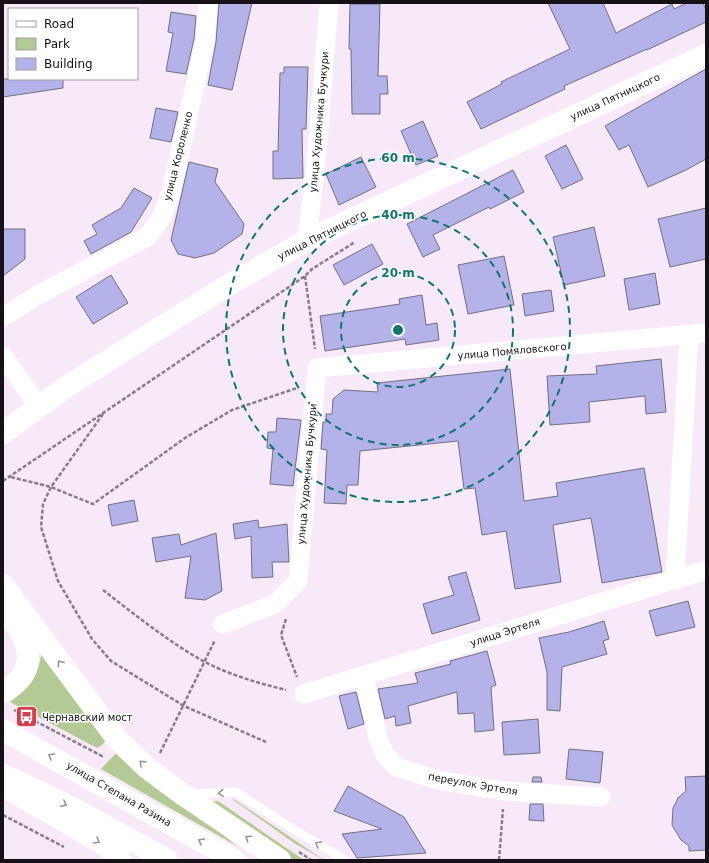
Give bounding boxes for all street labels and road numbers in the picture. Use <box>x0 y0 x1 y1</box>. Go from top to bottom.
street label: улица Художника Бучкури <box>307 51 331 193</box>
street label: улица Пятницкого <box>568 71 662 123</box>
street label: улица Короленко <box>162 110 194 202</box>
street label: улица Пятницкого <box>276 208 368 262</box>
street label: улица Помяловского <box>457 341 567 361</box>
street label: улица Художника Бучкури <box>295 403 319 545</box>
street label: улица Эртеля <box>469 616 541 648</box>
street label: улица Степана Разина <box>65 759 173 829</box>
street label: переулок Эртеля <box>427 771 519 797</box>

